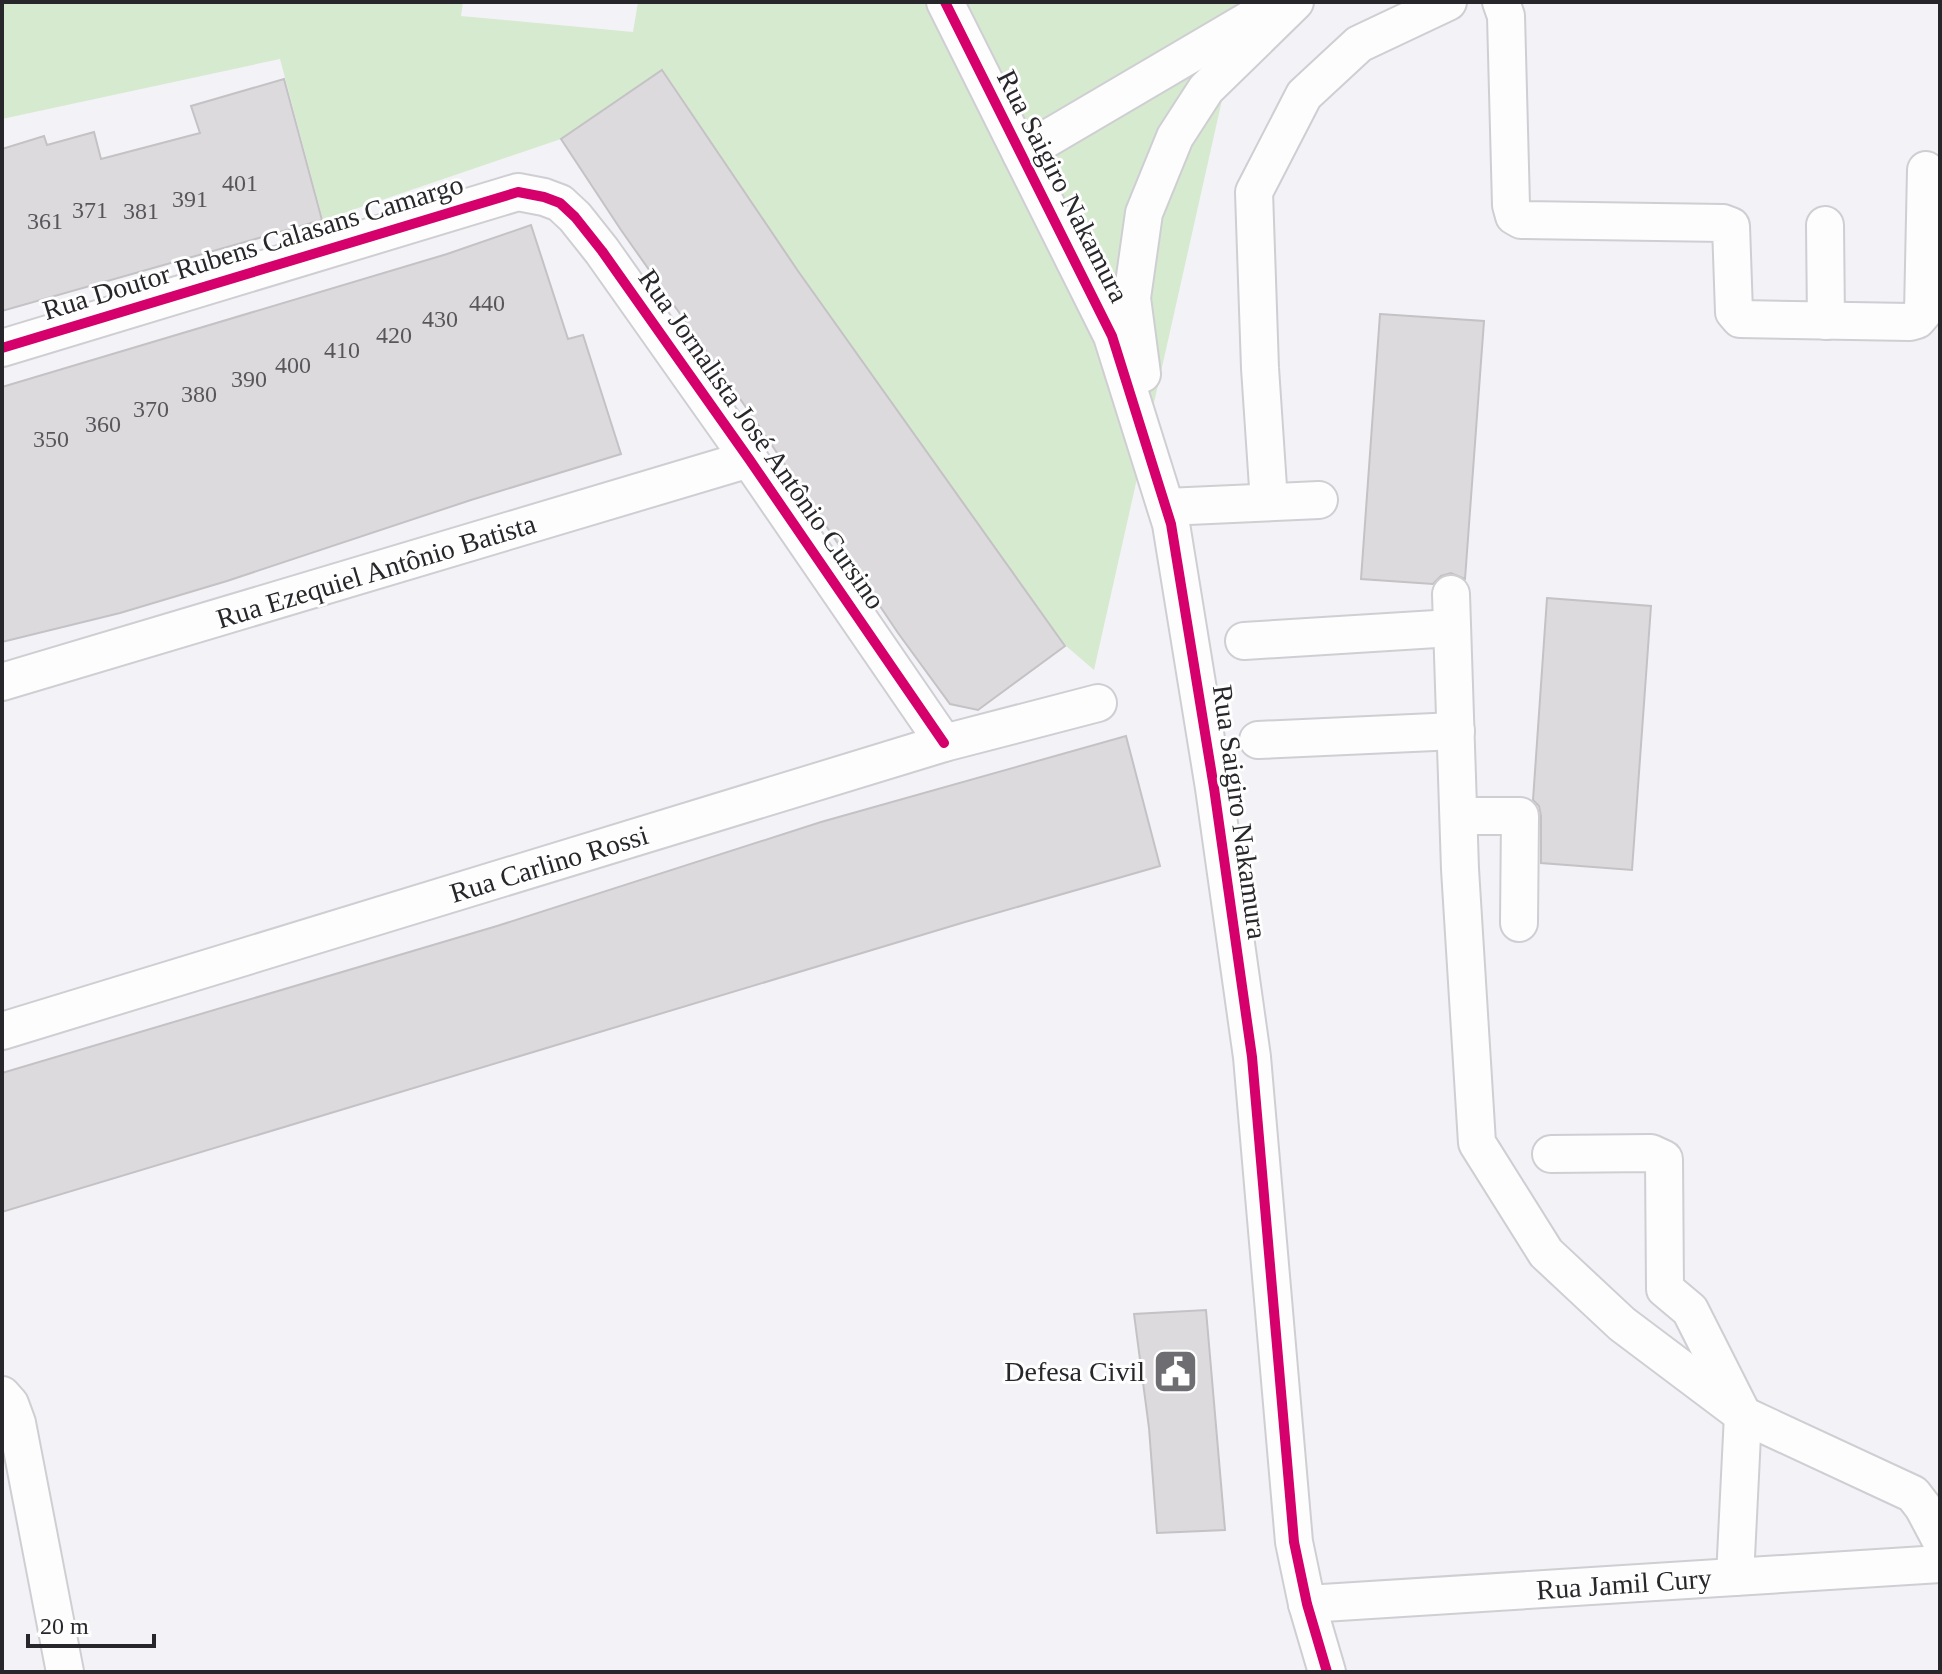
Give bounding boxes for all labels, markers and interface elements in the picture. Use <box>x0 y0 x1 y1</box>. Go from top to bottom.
street label: Rua Saigiro Nakamura <box>991 65 1135 308</box>
street label: Rua Doutor Rubens Calasans Camargo <box>39 168 467 326</box>
house number: 401 <box>222 170 258 196</box>
house number: 391 <box>172 186 208 212</box>
house number: 371 <box>72 197 108 223</box>
house number: 381 <box>123 198 159 224</box>
house number: 361 <box>27 208 63 234</box>
street label: Rua Jornalista José Antônio Cursino <box>632 263 892 615</box>
house number: 440 <box>469 290 505 316</box>
house number: 430 <box>422 306 458 332</box>
house number: 420 <box>376 322 412 348</box>
house number: 410 <box>324 337 360 363</box>
house number: 400 <box>275 352 311 378</box>
house number: 390 <box>231 366 267 392</box>
house number: 380 <box>181 381 217 407</box>
house number: 370 <box>133 396 169 422</box>
house number: 360 <box>85 411 121 437</box>
house number: 350 <box>33 426 69 452</box>
street label: Rua Ezequiel Antônio Batista <box>213 507 540 634</box>
street label: Rua Saigiro Nakamura <box>1207 683 1273 942</box>
street label: Rua Carlino Rossi <box>446 819 652 909</box>
public building icon: Defesa Civil <box>1152 1347 1200 1395</box>
place label: Defesa Civil <box>1004 1356 1145 1387</box>
street label: Rua Jamil Cury <box>1535 1562 1713 1606</box>
scale bar <box>28 1598 154 1648</box>
text: 20 m <box>40 1613 89 1639</box>

